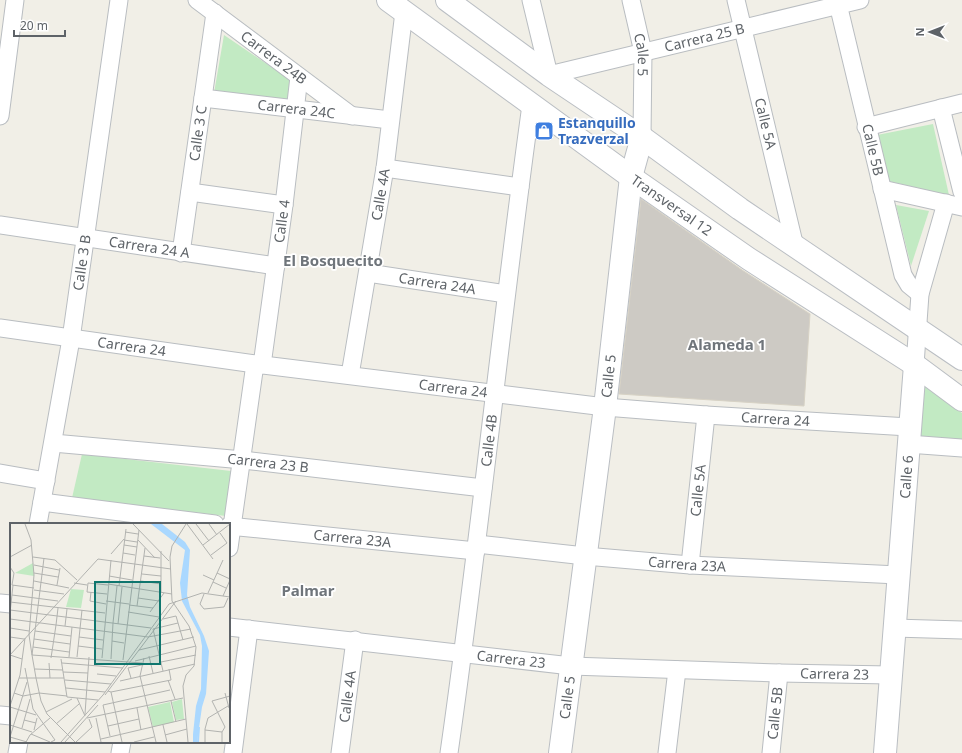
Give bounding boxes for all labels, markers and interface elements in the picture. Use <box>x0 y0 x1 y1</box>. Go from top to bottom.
scale bar <box>14 12 65 38</box>
north arrow <box>910 12 950 52</box>
text: 20 m <box>20 17 48 34</box>
street label: Carrera 25 B <box>662 18 746 56</box>
street label: Carrera 24B <box>237 26 311 88</box>
text: N <box>912 28 927 36</box>
street label: Calle 5 <box>630 31 653 77</box>
street label: Carrera 24C <box>257 95 336 122</box>
street label: Calle 5A <box>751 96 781 151</box>
street label: Calle 3 C <box>184 104 211 162</box>
place label: Estanquillo Trazverzal <box>558 113 636 148</box>
shop icon: Estanquillo Trazverzal <box>533 120 555 142</box>
street label: Calle 5B <box>858 122 889 177</box>
street label: Calle 4A <box>366 167 394 222</box>
street label: Transversal 12 <box>628 170 716 240</box>
street label: Calle 4 <box>269 199 294 244</box>
street label: Carrera 24 A <box>108 231 191 262</box>
street label: Calle 3 B <box>68 233 95 292</box>
district label: El Bosquecito <box>283 250 383 270</box>
street label: Carrera 24A <box>397 268 477 298</box>
street label: Carrera 24 <box>96 332 167 360</box>
district label: Alameda 1 <box>688 334 766 354</box>
street label: Calle 5 <box>596 353 620 399</box>
street label: Carrera 24 <box>418 374 488 401</box>
street label: Carrera 24 <box>740 407 810 430</box>
street label: Calle 4B <box>476 413 501 468</box>
street label: Carrera 23 B <box>227 449 310 477</box>
street label: Calle 6 <box>895 454 917 499</box>
street label: Calle 5A <box>685 463 710 517</box>
inset map <box>10 523 230 743</box>
street label: Carrera 23A <box>313 525 392 551</box>
street label: Carrera 23A <box>647 551 726 576</box>
district label: Palmar <box>281 580 335 600</box>
street label: Carrera 23 <box>476 645 547 672</box>
street label: Carrera 23 <box>800 663 869 684</box>
street label: Calle 4A <box>334 669 360 724</box>
street label: Calle 5 <box>554 675 579 720</box>
street label: Calle 5B <box>762 686 787 740</box>

